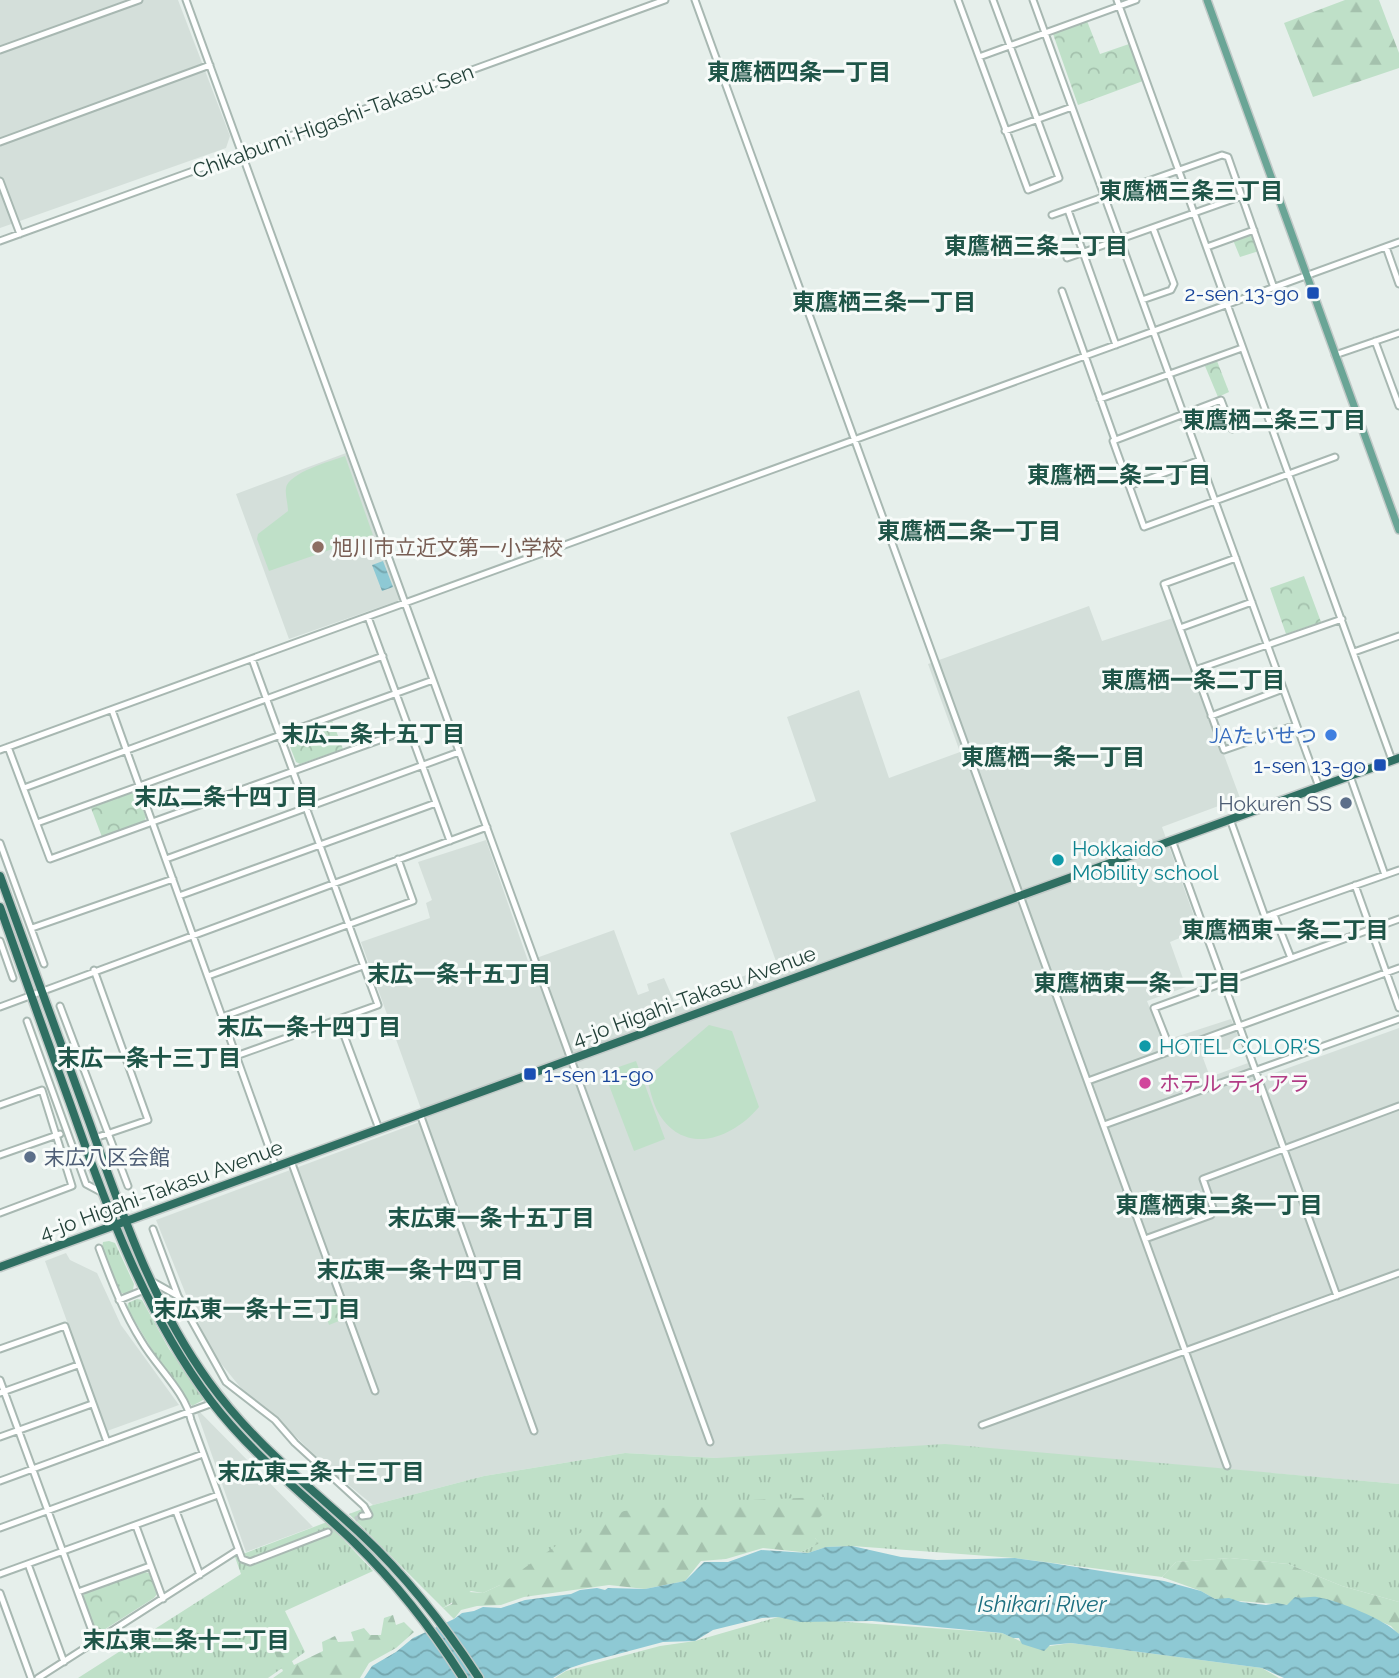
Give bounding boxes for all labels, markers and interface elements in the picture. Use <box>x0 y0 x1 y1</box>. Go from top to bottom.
street label: Chikabumi Higashi-Takasu Sen <box>189 58 477 184</box>
district label: 東鷹栖四条一丁目 <box>707 58 891 85</box>
district label: 東鷹栖三条三丁目 <box>1099 177 1283 204</box>
district label: 東鷹栖三条二丁目 <box>944 232 1128 259</box>
place label: 2-sen 13-go <box>1185 281 1299 306</box>
marker: 2-sen 13-go <box>1305 285 1321 301</box>
district label: 東鷹栖三条一丁目 <box>792 288 976 315</box>
district label: 東鷹栖二条三丁目 <box>1182 406 1366 433</box>
district label: 東鷹栖二条二丁目 <box>1027 461 1211 488</box>
district label: 東鷹栖二条一丁目 <box>877 517 1061 544</box>
place label: 旭川市立近文第一小学校 <box>332 535 563 560</box>
marker: 旭川市立近文第一小学校 <box>310 539 326 555</box>
district label: 東鷹栖一条二丁目 <box>1101 666 1285 693</box>
district label: 末広二条十五丁目 <box>281 720 465 747</box>
place label: JAたいせつ <box>1209 723 1317 748</box>
marker: JAたいせつ <box>1323 727 1339 743</box>
district label: 東鷹栖一条一丁目 <box>961 743 1145 770</box>
place label: 1-sen 13-go <box>1254 753 1366 778</box>
marker: 1-sen 13-go <box>1372 757 1388 773</box>
district label: 末広二条十四丁目 <box>134 783 318 810</box>
place label: Hokuren SS <box>1218 791 1332 816</box>
marker: Hokuren SS <box>1338 795 1354 811</box>
place label: Hokkaido Mobility school <box>1072 836 1219 885</box>
marker: Hokkaido Mobility school <box>1050 852 1066 868</box>
district label: 東鷹栖東一条二丁目 <box>1182 916 1389 943</box>
street label: 4-jo Higahi-Takasu Avenue <box>569 940 819 1052</box>
district label: 末広一条十五丁目 <box>367 960 551 987</box>
district label: 東鷹栖東一条一丁目 <box>1034 969 1241 996</box>
district label: 末広一条十四丁目 <box>217 1013 401 1040</box>
place label: HOTEL COLOR'S <box>1159 1034 1321 1059</box>
marker: HOTEL COLOR'S <box>1137 1038 1153 1054</box>
district label: 末広一条十三丁目 <box>57 1044 241 1071</box>
place label: 1-sen 11-go <box>544 1062 654 1087</box>
marker: 1-sen 11-go <box>522 1066 538 1082</box>
place label: ホテル ティアラ <box>1159 1071 1310 1096</box>
marker: ホテル ティアラ <box>1137 1075 1153 1091</box>
street label: 4-jo Higahi-Takasu Avenue <box>36 1134 286 1246</box>
place label: 末広八区会館 <box>44 1145 170 1170</box>
marker: 末広八区会館 <box>22 1149 38 1165</box>
district label: 東鷹栖東二条一丁目 <box>1116 1191 1323 1218</box>
district label: 末広東一条十五丁目 <box>388 1204 595 1231</box>
district label: 末広東一条十四丁目 <box>317 1256 524 1283</box>
district label: 末広東一条十三丁目 <box>154 1295 361 1322</box>
district label: 末広東二条十三丁目 <box>218 1458 425 1485</box>
water label: Ishikari River <box>977 1590 1108 1617</box>
district label: 末広東二条十二丁目 <box>83 1626 290 1653</box>

